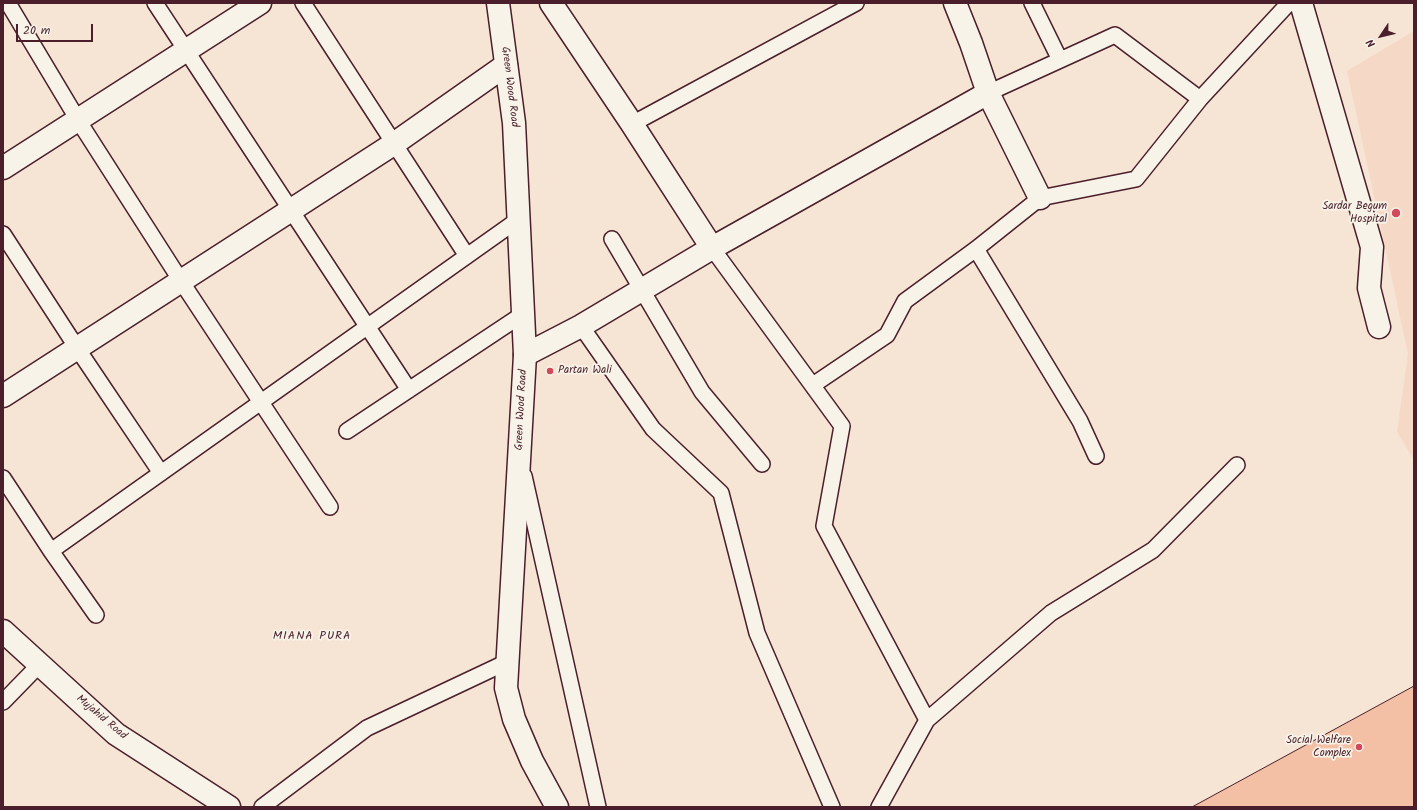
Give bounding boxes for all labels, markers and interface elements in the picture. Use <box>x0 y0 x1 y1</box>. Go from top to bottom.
scale bar <box>18 16 95 42</box>
north arrow <box>1361 16 1401 56</box>
text: 20 m <box>23 21 50 40</box>
text: N <box>1362 35 1381 51</box>
street label: Green Wood Road <box>498 46 520 128</box>
place label: Sardar Begum Hospital <box>1322 200 1387 226</box>
marker: Sardar Begum Hospital <box>1390 207 1402 219</box>
place label: Partan Wali <box>558 364 612 378</box>
marker: Partan Wali <box>545 366 555 376</box>
street label: Green Wood Road <box>513 369 531 451</box>
district label: MIANA PURA <box>273 630 351 644</box>
street label: Mujahid Road <box>73 693 129 743</box>
place label: Social Welfare Complex <box>1286 734 1351 760</box>
marker: Social Welfare Complex <box>1354 742 1364 752</box>

